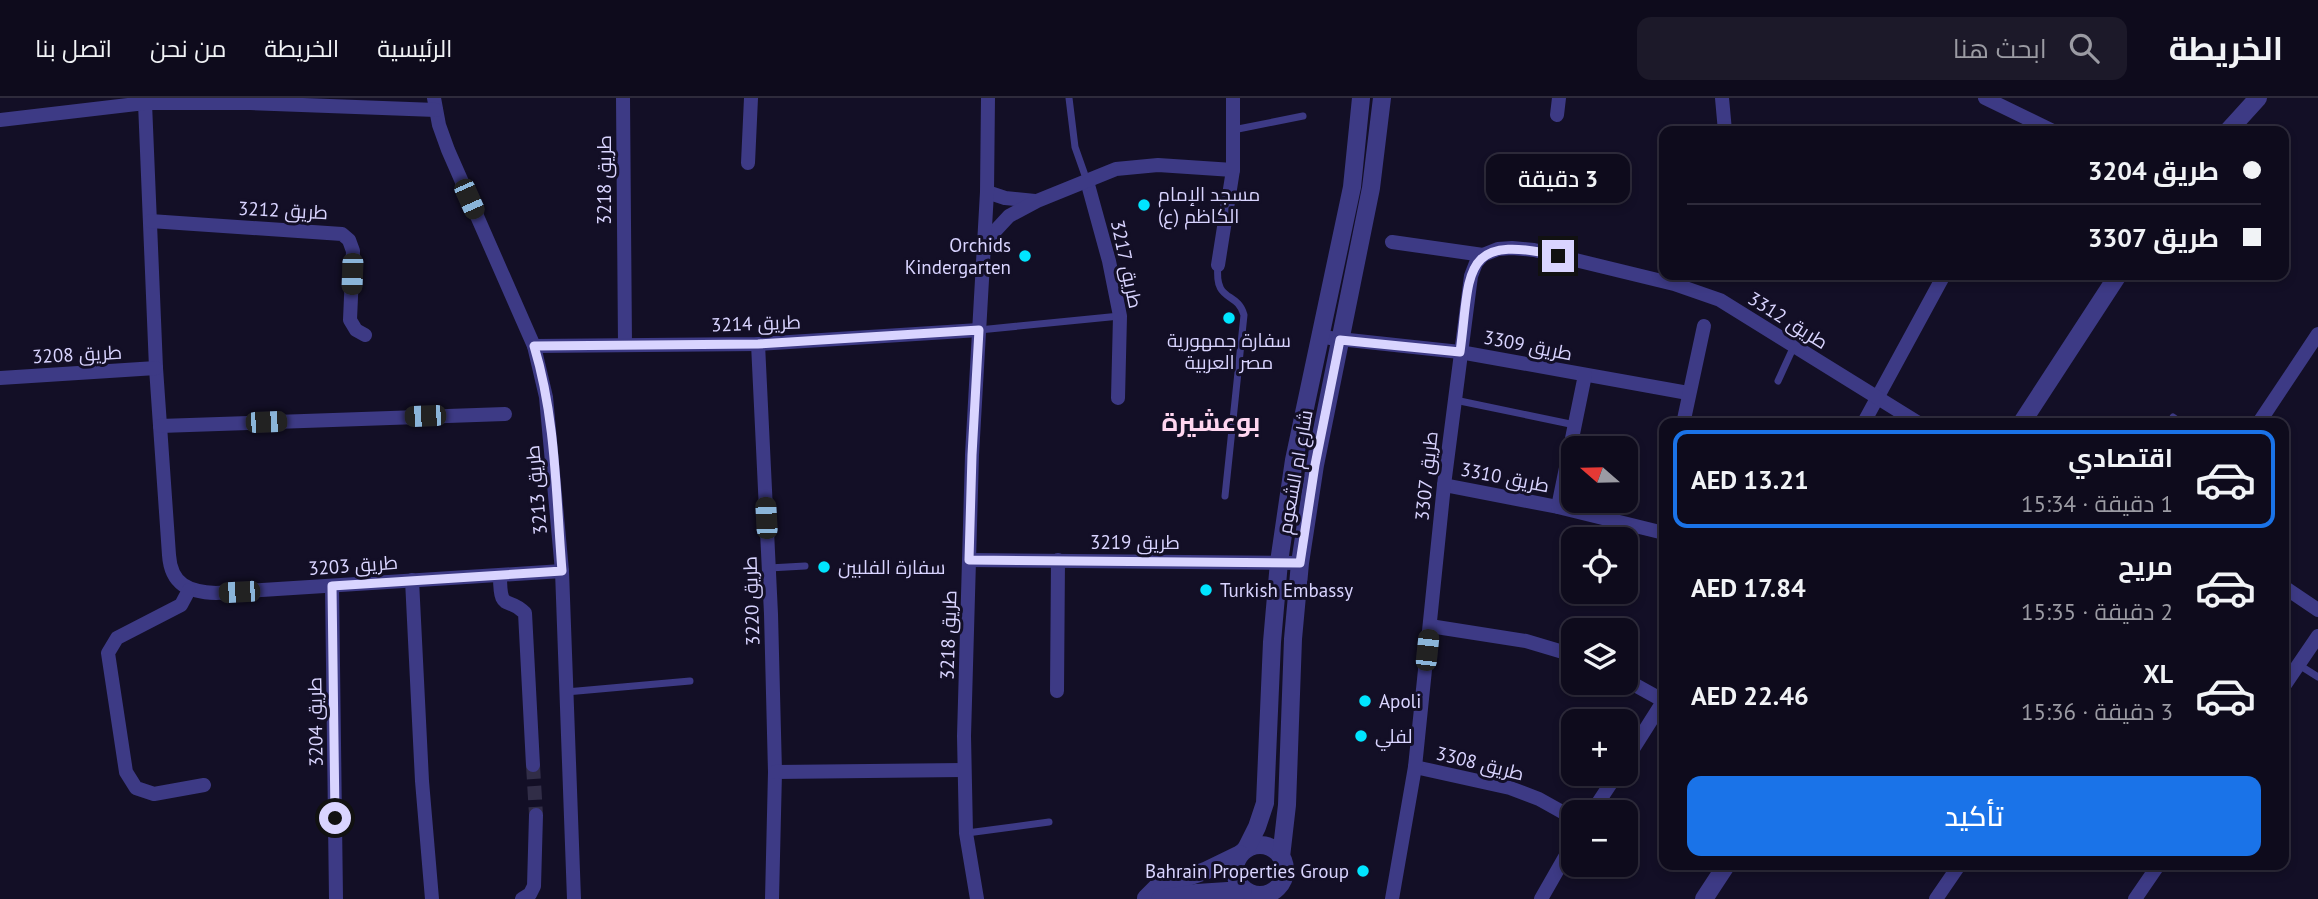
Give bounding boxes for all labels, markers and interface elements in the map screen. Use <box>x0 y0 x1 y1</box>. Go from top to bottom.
search box <box>1637 17 2127 80</box>
text: الخريطة <box>2169 26 2283 69</box>
icon: search <box>2065 29 2103 67</box>
text: ابحث هنا <box>1953 32 2047 65</box>
text: اتصل بنا <box>35 33 112 64</box>
text: من نحن <box>150 33 226 64</box>
text: الخريطة <box>264 33 339 64</box>
text: الرئيسية <box>377 33 453 64</box>
street label: طريق 3218 <box>592 135 617 225</box>
text: طريق 3204 <box>2088 154 2219 187</box>
callout: 3 دقيقة <box>1486 155 1630 204</box>
text: 3 دقيقة <box>1518 164 1598 193</box>
car <box>451 176 488 222</box>
place label: مسجد الإمام الكاظم (ع) <box>1158 182 1260 230</box>
street label: طريق 3212 <box>237 196 329 225</box>
marker: مسجد الإمام الكاظم (ع) <box>1136 197 1152 213</box>
street label: طريق 3217 <box>1105 218 1148 311</box>
text: طريق 3307 <box>2088 221 2219 254</box>
place label: Orchids Kindergarten <box>905 233 1011 279</box>
route end <box>1542 240 1574 272</box>
marker: Orchids Kindergarten <box>1017 248 1033 264</box>
car <box>341 253 364 295</box>
street label: طريق 3312 <box>1743 286 1832 355</box>
street label: طريق 3214 <box>711 309 801 338</box>
marker: سفارة جمهورية مصر العربية <box>1221 310 1237 326</box>
street label: طريق 3309 <box>1481 325 1574 366</box>
place label: سفارة جمهورية مصر العربية <box>1167 328 1291 374</box>
street label: طريق 3208 <box>31 340 123 369</box>
car <box>404 405 447 427</box>
district label: بوعشيرة <box>1162 405 1260 438</box>
street label: شارع ام الشعوم <box>1272 408 1320 536</box>
car <box>245 411 288 433</box>
street label: طريق 3307 <box>1409 430 1444 522</box>
north arrow <box>1561 436 1638 513</box>
map controls <box>1561 436 1638 877</box>
text: اقتصادي <box>2068 441 2173 474</box>
street label: طريق 3213 <box>520 444 553 536</box>
icon: car <box>2194 448 2257 511</box>
street label: طريق 3310 <box>1458 457 1551 498</box>
text: AED 13.21 <box>1691 463 1809 496</box>
text: 1 دقيقة · 15:34 <box>2021 489 2173 518</box>
car <box>755 496 778 540</box>
button: locate <box>1561 527 1638 604</box>
street label: طريق 3219 <box>1090 530 1180 555</box>
text: مريح <box>2118 549 2173 582</box>
street label: طريق 3203 <box>307 550 399 581</box>
place label: سفارة الفلبين <box>838 555 945 579</box>
street label: طريق 3220 <box>737 556 766 646</box>
icon: car <box>2194 556 2257 619</box>
marker: سفارة الفلبين <box>816 559 832 575</box>
text: AED 17.84 <box>1691 571 1806 604</box>
place label: Turkish Embassy <box>1220 578 1353 602</box>
car <box>218 580 261 604</box>
marker: Turkish Embassy <box>1198 582 1214 598</box>
street label: طريق 3218 <box>934 590 963 680</box>
text: 2 دقيقة · 15:35 <box>2021 597 2173 626</box>
button: layers <box>1561 618 1638 695</box>
car <box>1415 628 1440 672</box>
text: XL <box>2143 657 2173 690</box>
icon: car <box>2194 664 2257 727</box>
street label: طريق 3204 <box>302 677 329 767</box>
text: AED 22.46 <box>1691 679 1809 712</box>
place label: Apoli <box>1379 689 1421 713</box>
marker: Apoli <box>1357 693 1373 709</box>
text: 3 دقيقة · 15:36 <box>2021 697 2173 726</box>
button: + <box>1561 709 1638 786</box>
place label: لفلي <box>1375 724 1412 751</box>
marker: لفلي <box>1353 728 1369 744</box>
street label: طريق 3308 <box>1433 740 1527 786</box>
button: تأكيد <box>1687 776 2261 856</box>
button: − <box>1561 800 1638 877</box>
route start <box>319 802 351 834</box>
place label: Bahrain Properties Group <box>1145 859 1349 883</box>
marker: Bahrain Properties Group <box>1355 863 1371 879</box>

